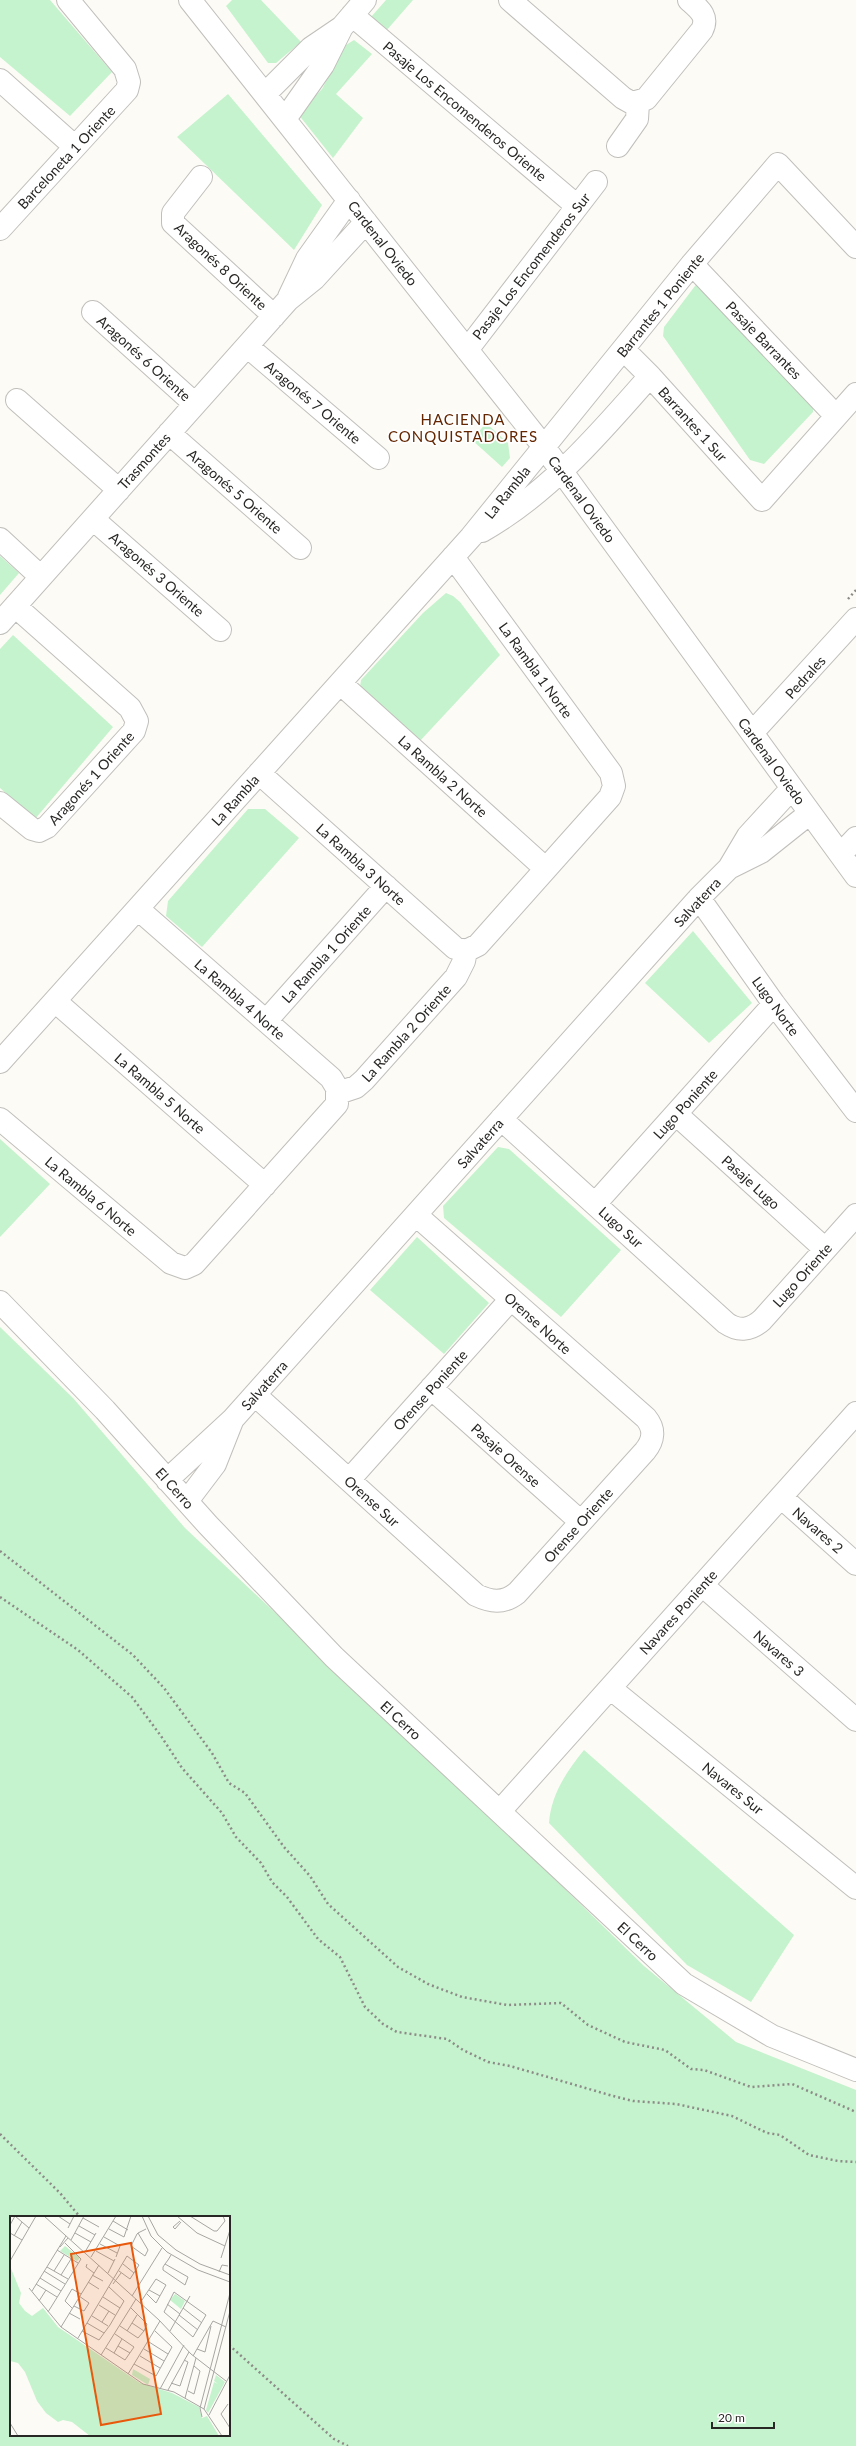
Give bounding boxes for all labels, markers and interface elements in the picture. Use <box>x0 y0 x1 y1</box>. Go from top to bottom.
street label: Pasaje Los Encomenderos Oriente <box>380 38 550 184</box>
street label: Barceloneta 1 Oriente <box>14 102 118 212</box>
street label: Pasaje Los Encomenderos Sur <box>468 189 594 343</box>
street label: Cardenal Oviedo <box>345 197 421 289</box>
street label: Aragonés 8 Oriente <box>171 219 271 313</box>
street label: Barrantes 1 Poniente <box>613 250 707 360</box>
street label: Pasaje Barrantes <box>723 298 805 382</box>
street label: Aragonés 6 Oriente <box>94 312 194 404</box>
street label: Aragonés 7 Oriente <box>262 357 364 447</box>
street label: Barrantes 1 Sur <box>655 383 731 465</box>
district label: HACIENDA CONQUISTADORES <box>388 410 538 445</box>
street label: Trasmontes <box>114 429 174 493</box>
street label: Aragonés 5 Oriente <box>184 445 286 537</box>
street label: Cardenal Oviedo <box>545 452 619 546</box>
street label: La Rambla <box>481 462 533 522</box>
street label: Aragonés 3 Oriente <box>106 528 208 620</box>
street label: La Rambla 1 Norte <box>496 619 576 721</box>
street label: Pedrales <box>781 652 829 702</box>
street label: Cardenal Oviedo <box>735 714 809 808</box>
street label: Aragonés 1 Oriente <box>45 728 137 828</box>
street label: La Rambla 2 Norte <box>395 731 491 821</box>
street label: La Rambla <box>208 771 262 829</box>
street label: La Rambla 3 Norte <box>313 819 409 909</box>
street label: Salvaterra <box>670 874 724 930</box>
street label: La Rambla 1 Oriente <box>278 902 374 1006</box>
street label: La Rambla 4 Norte <box>191 955 289 1043</box>
street label: Lugo Norte <box>749 973 803 1039</box>
street label: La Rambla 2 Oriente <box>358 981 454 1085</box>
street label: La Rambla 5 Norte <box>111 1049 209 1137</box>
street label: Lugo Poniente <box>649 1066 721 1142</box>
street label: Salvaterra <box>453 1115 507 1171</box>
street label: Pasaje Lugo <box>718 1152 784 1213</box>
street label: La Rambla 6 Norte <box>42 1153 140 1239</box>
street label: Lugo Sur <box>595 1203 647 1251</box>
street label: Lugo Oriente <box>769 1239 835 1311</box>
street label: Orense Norte <box>501 1289 575 1357</box>
street label: Orense Poniente <box>389 1346 471 1434</box>
street label: Salvaterra <box>237 1357 291 1413</box>
street label: Pasaje Orense <box>468 1420 544 1490</box>
street label: El Cerro <box>152 1464 198 1512</box>
street label: Orense Sur <box>341 1472 403 1530</box>
street label: Orense Oriente <box>540 1484 616 1566</box>
street label: Navares 2 <box>789 1503 847 1557</box>
street label: Navares Poniente <box>636 1566 720 1658</box>
street label: Navares 3 <box>750 1626 808 1680</box>
street label: El Cerro <box>377 1697 425 1743</box>
street label: Navares Sur <box>699 1758 767 1818</box>
street label: El Cerro <box>614 1918 662 1964</box>
inset map <box>10 2216 230 2436</box>
scale bar <box>712 2404 774 2430</box>
text: 20 m <box>718 2410 745 2425</box>

